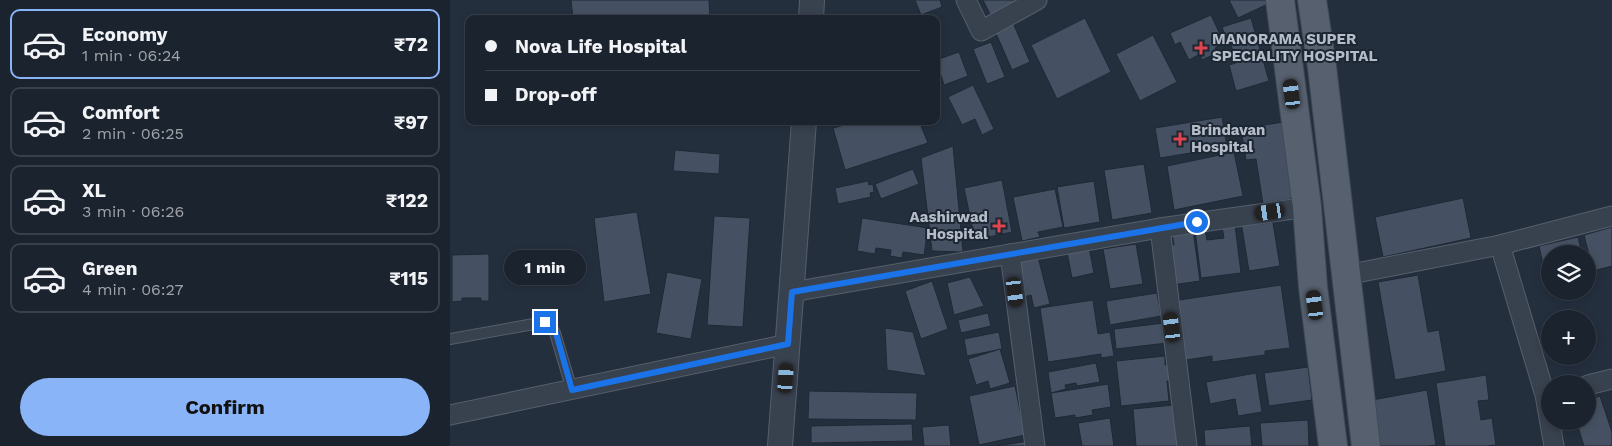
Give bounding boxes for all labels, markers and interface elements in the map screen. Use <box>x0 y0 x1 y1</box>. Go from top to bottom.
icon: car <box>22 22 67 67</box>
text: Economy <box>82 23 167 46</box>
place label: MANORAMA SUPER SPECIALITY HOSPITAL <box>1212 30 1378 65</box>
text: ₹72 <box>394 33 428 56</box>
text: Nova Life Hospital <box>515 35 687 58</box>
marker: MANORAMA SUPER SPECIALITY HOSPITAL <box>1194 41 1208 55</box>
text: 1 min · 06:24 <box>82 46 181 65</box>
car <box>1282 78 1301 110</box>
text: Drop-off <box>515 83 597 106</box>
icon: car <box>22 100 67 145</box>
text: Comfort <box>82 101 160 124</box>
text: ₹97 <box>394 111 428 134</box>
place label: Brindavan Hospital <box>1191 121 1265 156</box>
text: 2 min · 06:25 <box>82 124 184 143</box>
marker: Brindavan Hospital <box>1173 132 1187 146</box>
icon: car <box>22 178 67 223</box>
text: XL <box>82 179 106 202</box>
text: ₹122 <box>386 189 428 212</box>
text: 3 min · 06:26 <box>82 202 184 221</box>
car <box>1254 202 1285 222</box>
place label: Aashirwad Hospital <box>910 208 988 243</box>
route start <box>1186 211 1208 233</box>
marker: Aashirwad Hospital <box>992 219 1006 233</box>
map controls <box>1541 245 1596 430</box>
button: layers <box>1541 245 1596 300</box>
callout: 1 min <box>504 250 586 284</box>
icon: car <box>22 256 67 301</box>
text: Green <box>82 257 138 280</box>
text: 1 min <box>524 258 566 277</box>
text: ₹115 <box>389 267 428 290</box>
car <box>1005 276 1024 308</box>
text: 4 min · 06:27 <box>82 280 184 299</box>
car <box>1305 289 1324 321</box>
button: + <box>1541 310 1596 365</box>
route end <box>534 311 556 333</box>
car <box>1162 311 1181 343</box>
car <box>777 363 794 393</box>
button: − <box>1541 375 1596 430</box>
button: Confirm <box>20 378 430 436</box>

